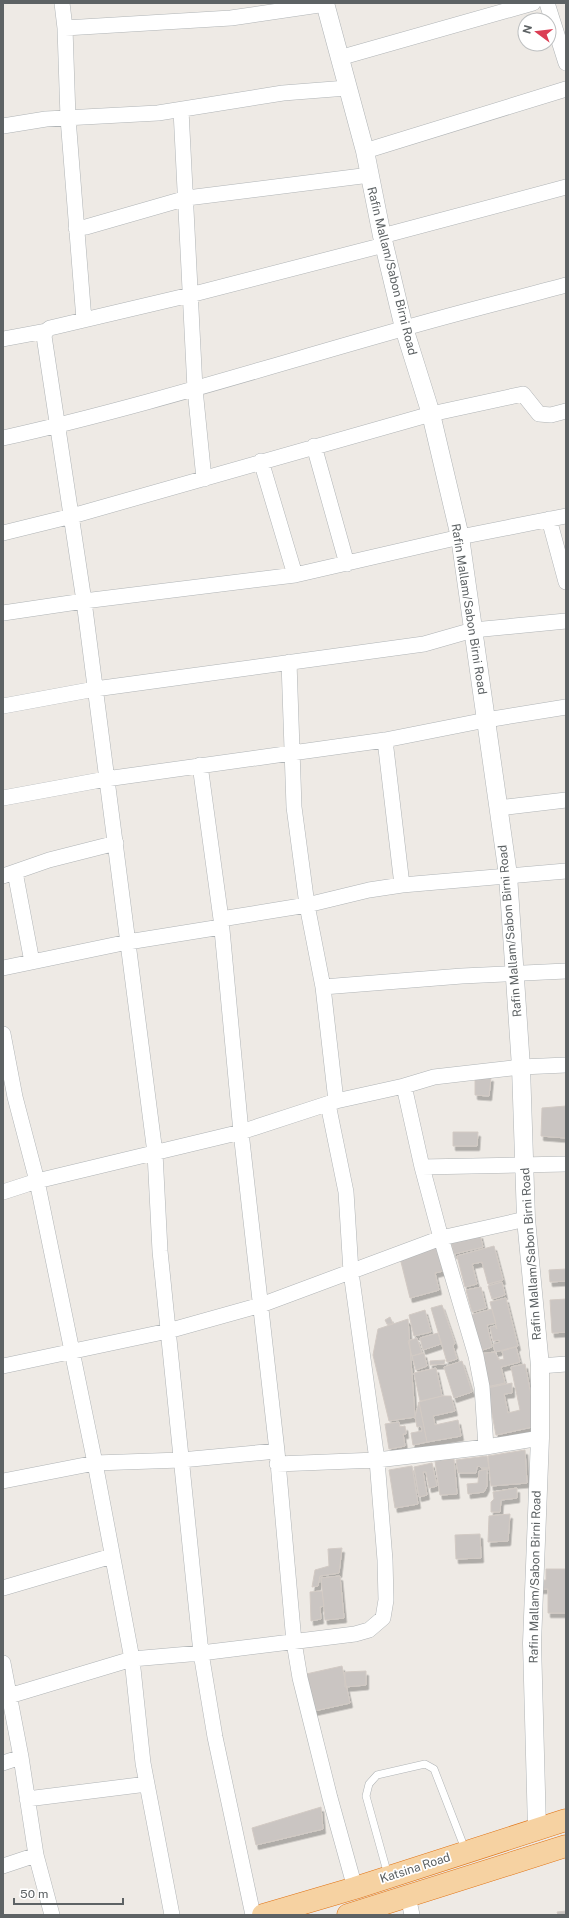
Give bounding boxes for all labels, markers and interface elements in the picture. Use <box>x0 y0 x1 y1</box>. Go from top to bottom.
north arrow <box>517 12 557 52</box>
text: N <box>520 24 534 35</box>
street label: Rafin Mallam/Sabon Birni Road <box>364 185 420 357</box>
street label: Rafin Mallam/Sabon Birni Road <box>449 523 489 695</box>
street label: Rafin Mallam/Sabon Birni Road <box>495 844 525 1018</box>
street label: Rafin Mallam/Sabon Birni Road <box>518 1167 544 1341</box>
street label: Rafin Mallam/Sabon Birni Road <box>526 1490 544 1664</box>
street label: Katsina Road <box>378 1850 452 1886</box>
scale bar <box>14 1880 123 1906</box>
text: 50 m <box>20 1887 48 1901</box>

